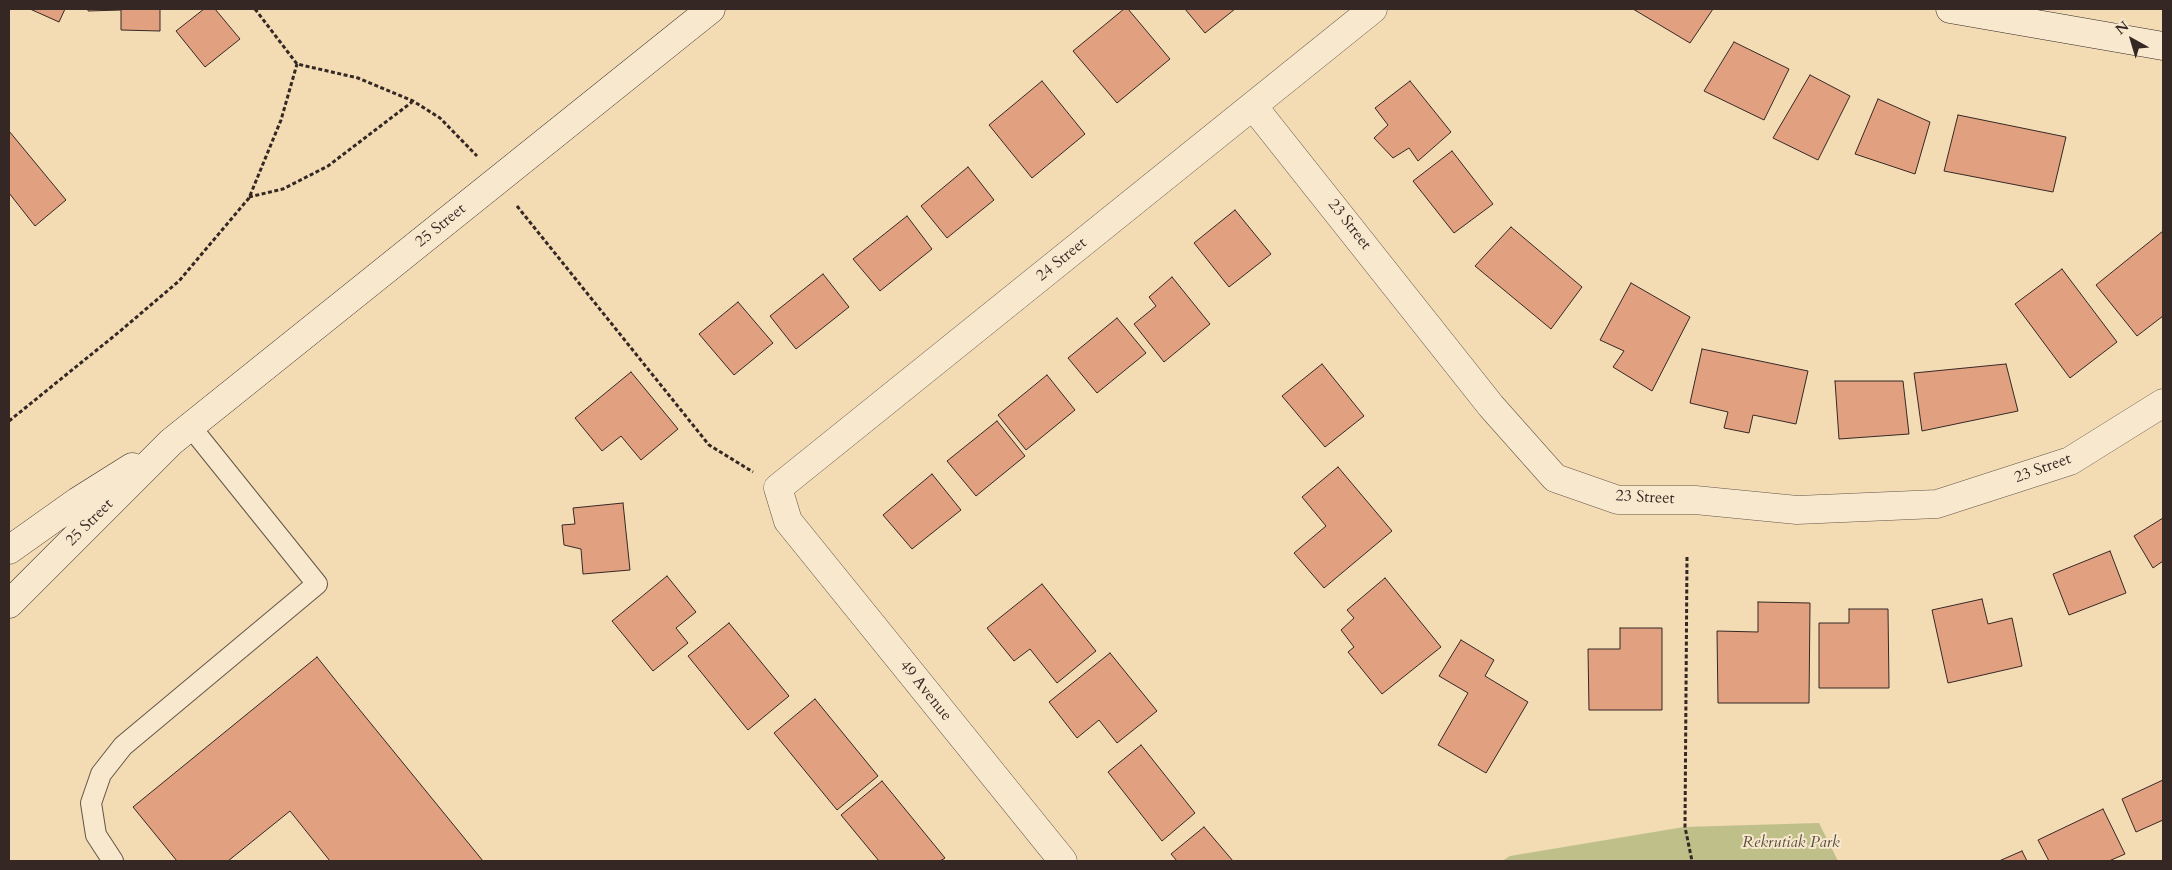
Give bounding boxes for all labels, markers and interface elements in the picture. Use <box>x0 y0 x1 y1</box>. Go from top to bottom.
north arrow <box>2107 15 2157 65</box>
text: N <box>2112 17 2133 39</box>
street label: 23 Street <box>1323 196 1375 254</box>
street label: 25 Street <box>412 200 470 252</box>
street label: 24 Street <box>1033 234 1091 286</box>
street label: 23 Street <box>2012 450 2074 488</box>
street label: 23 Street <box>1615 487 1675 509</box>
street label: 25 Street <box>62 495 118 551</box>
street label: 49 Avenue <box>895 657 955 725</box>
park label: Rekrutiak Park <box>1742 833 1840 853</box>

